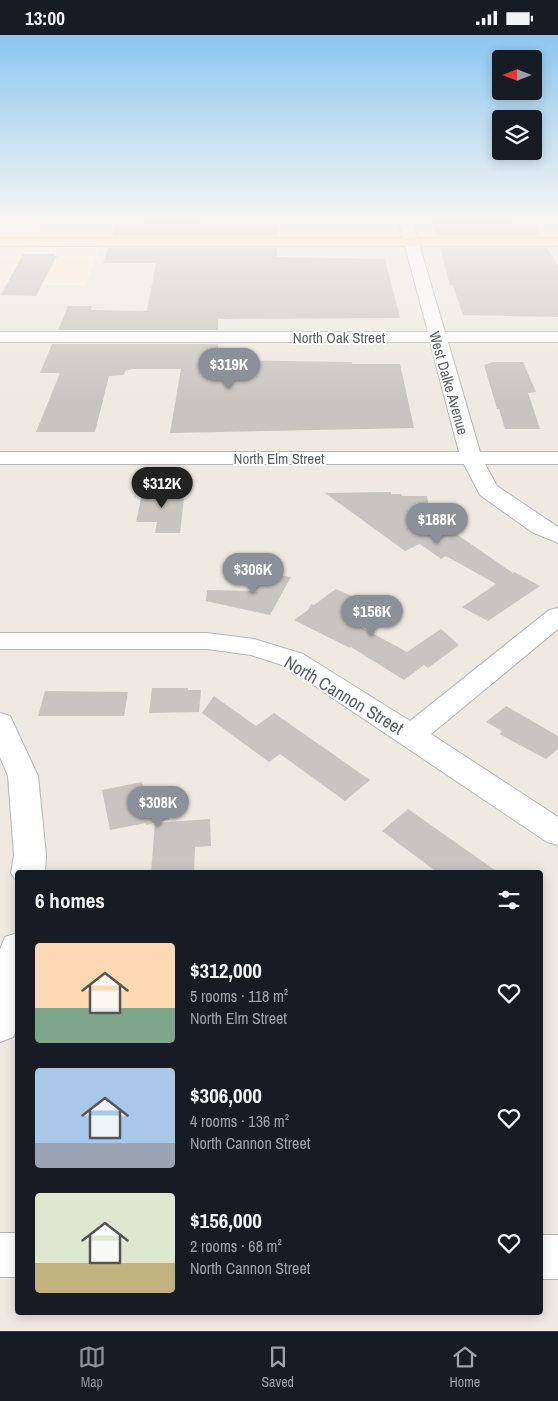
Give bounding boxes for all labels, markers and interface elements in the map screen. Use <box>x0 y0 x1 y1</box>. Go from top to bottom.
text: 13:00 <box>25 5 65 31</box>
north arrow <box>492 50 542 100</box>
map controls <box>492 50 542 160</box>
button: layers <box>492 110 542 160</box>
street label: North Oak Street <box>293 327 386 348</box>
street label: West Dalke Avenue <box>424 329 474 437</box>
pin: $319K <box>194 347 264 390</box>
text: $319K <box>210 353 248 375</box>
street label: North Elm Street <box>234 448 325 469</box>
pin: $312K <box>127 467 197 509</box>
text: $312K <box>143 472 181 494</box>
pin: $188K <box>402 503 472 545</box>
text: $188K <box>418 508 456 530</box>
pin: $306K <box>218 553 288 595</box>
text: $306K <box>234 558 272 580</box>
pin: $156K <box>337 595 407 637</box>
text: $156K <box>353 600 391 622</box>
street label: North Cannon Street <box>280 649 408 741</box>
pin: $308K <box>123 785 193 828</box>
text: $308K <box>139 791 177 813</box>
text: 6 homes <box>35 886 105 915</box>
icon: filters <box>495 886 523 914</box>
text: $312,000 <box>190 956 262 985</box>
icon: home <box>75 963 135 1023</box>
icon: heart <box>495 979 523 1007</box>
text: 5 rooms · 118 m² <box>190 985 288 1007</box>
text: North Elm Street <box>190 1007 287 1029</box>
text: $306,000 <box>190 1081 262 1110</box>
icon: home <box>75 1088 135 1148</box>
icon: heart <box>495 1104 523 1132</box>
text: 4 rooms · 136 m² <box>190 1110 289 1132</box>
text: North Cannon Street <box>190 1132 310 1154</box>
text: $156,000 <box>190 1206 262 1235</box>
icon: home <box>75 1213 135 1273</box>
icon: heart <box>495 1229 523 1257</box>
text: 2 rooms · 68 m² <box>190 1235 282 1257</box>
text: North Cannon Street <box>190 1257 310 1279</box>
tab: Map <box>78 1343 106 1391</box>
tab: Saved <box>261 1343 294 1391</box>
tab: Home <box>450 1343 480 1391</box>

